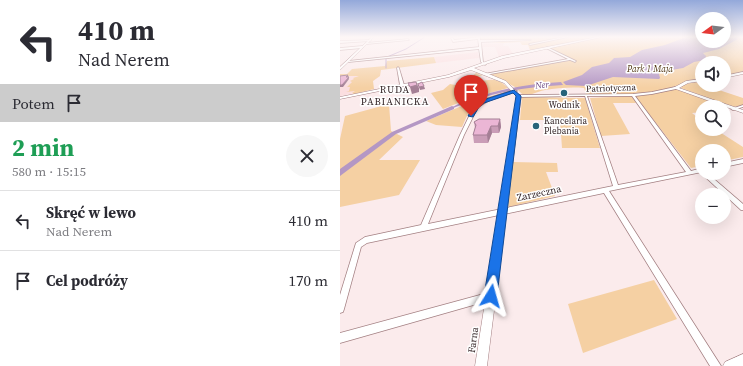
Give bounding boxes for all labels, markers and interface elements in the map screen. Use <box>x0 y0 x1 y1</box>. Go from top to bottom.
text: 410 m <box>78 11 155 49</box>
north arrow <box>695 12 731 48</box>
map controls <box>695 12 731 224</box>
icon: left <box>12 16 64 68</box>
text: Nad Nerem <box>78 47 170 72</box>
button: sound <box>695 56 731 92</box>
park label: Park 1 Maja <box>626 63 673 75</box>
pin <box>454 75 488 116</box>
water label: Ner <box>534 78 550 92</box>
icon: arrive <box>460 81 482 103</box>
street label: Patriotyczna <box>586 81 637 95</box>
district label: RUDA PABIANICKA <box>361 83 429 108</box>
marker: Wodnik <box>559 88 569 98</box>
icon: arrive <box>63 92 85 114</box>
text: Potem <box>12 93 55 114</box>
place label: Wodnik <box>548 99 580 111</box>
button: search <box>695 100 731 136</box>
place label: Kancelaria Plebania <box>544 115 587 137</box>
marker: Kancelaria Plebania <box>531 121 541 131</box>
text: 2 min <box>12 131 74 164</box>
button: close <box>286 135 328 177</box>
button: + <box>695 144 731 180</box>
text: 580 m · 15:15 <box>12 163 86 180</box>
street label: Zarzeczna <box>516 182 563 204</box>
button: − <box>695 188 731 224</box>
text: Skręć w lewo <box>46 202 136 223</box>
icon: left <box>12 210 34 232</box>
text: 410 m <box>288 210 328 231</box>
text: Nad Nerem <box>46 223 112 240</box>
icon: arrive <box>12 270 34 292</box>
text: Cel podróży <box>46 270 128 291</box>
text: 170 m <box>288 270 328 291</box>
position arrow <box>470 275 512 317</box>
street label: Farna <box>465 325 481 354</box>

